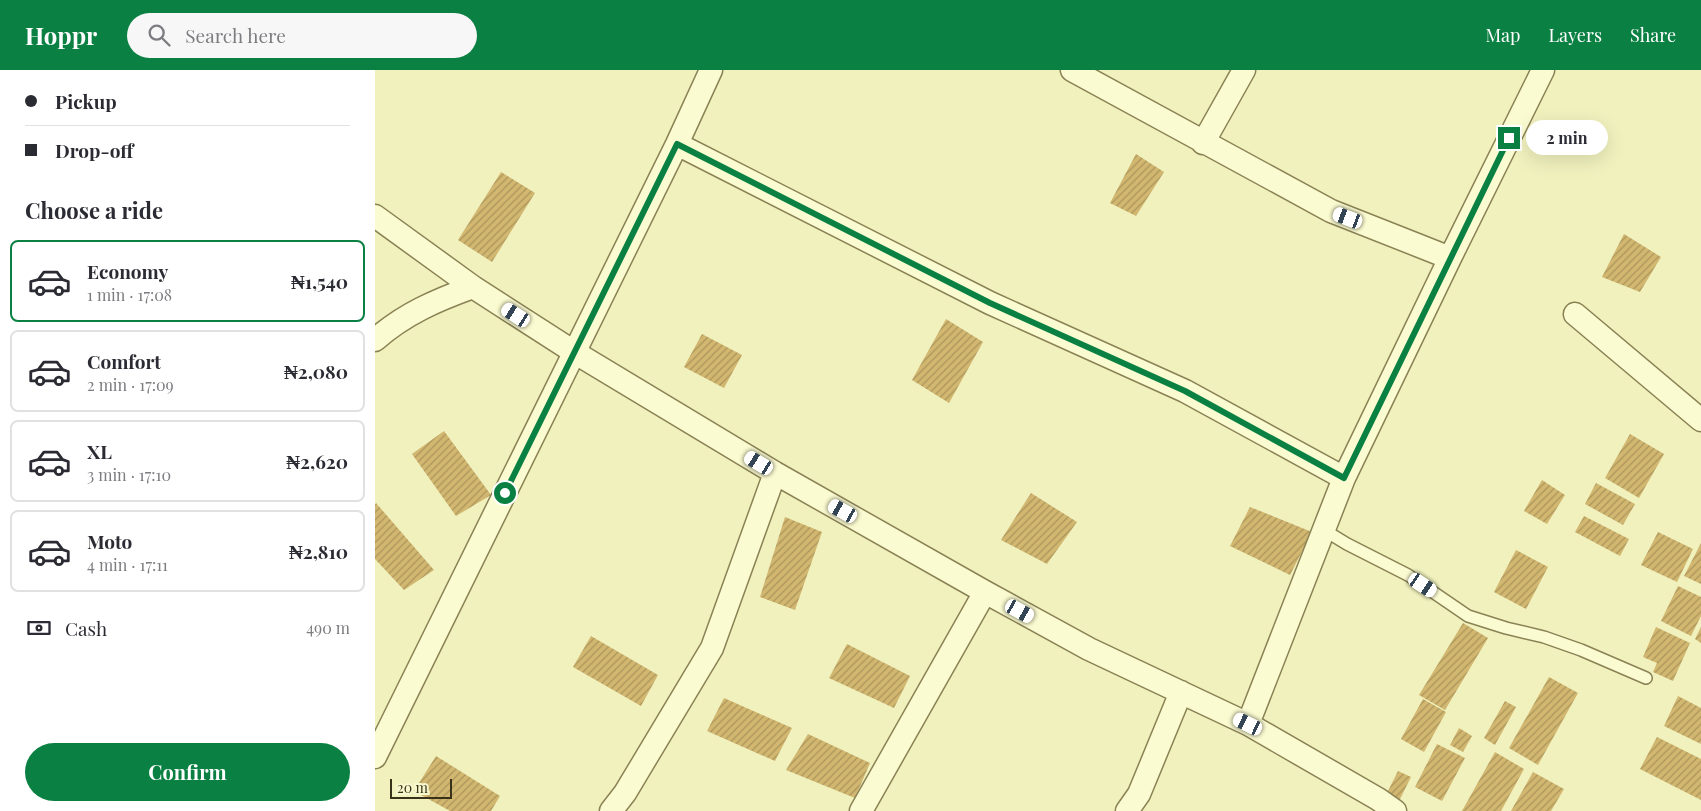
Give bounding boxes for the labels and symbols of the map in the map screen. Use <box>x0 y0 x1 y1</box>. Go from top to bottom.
callout: 2 min <box>1527 120 1609 156</box>
route end <box>1498 127 1520 149</box>
car <box>1331 206 1364 230</box>
car <box>499 301 532 329</box>
car <box>742 449 775 477</box>
route start <box>494 482 516 504</box>
car <box>826 497 859 525</box>
car <box>1406 570 1439 600</box>
car <box>1003 597 1036 625</box>
car <box>1231 711 1264 737</box>
scale bar <box>390 776 453 799</box>

